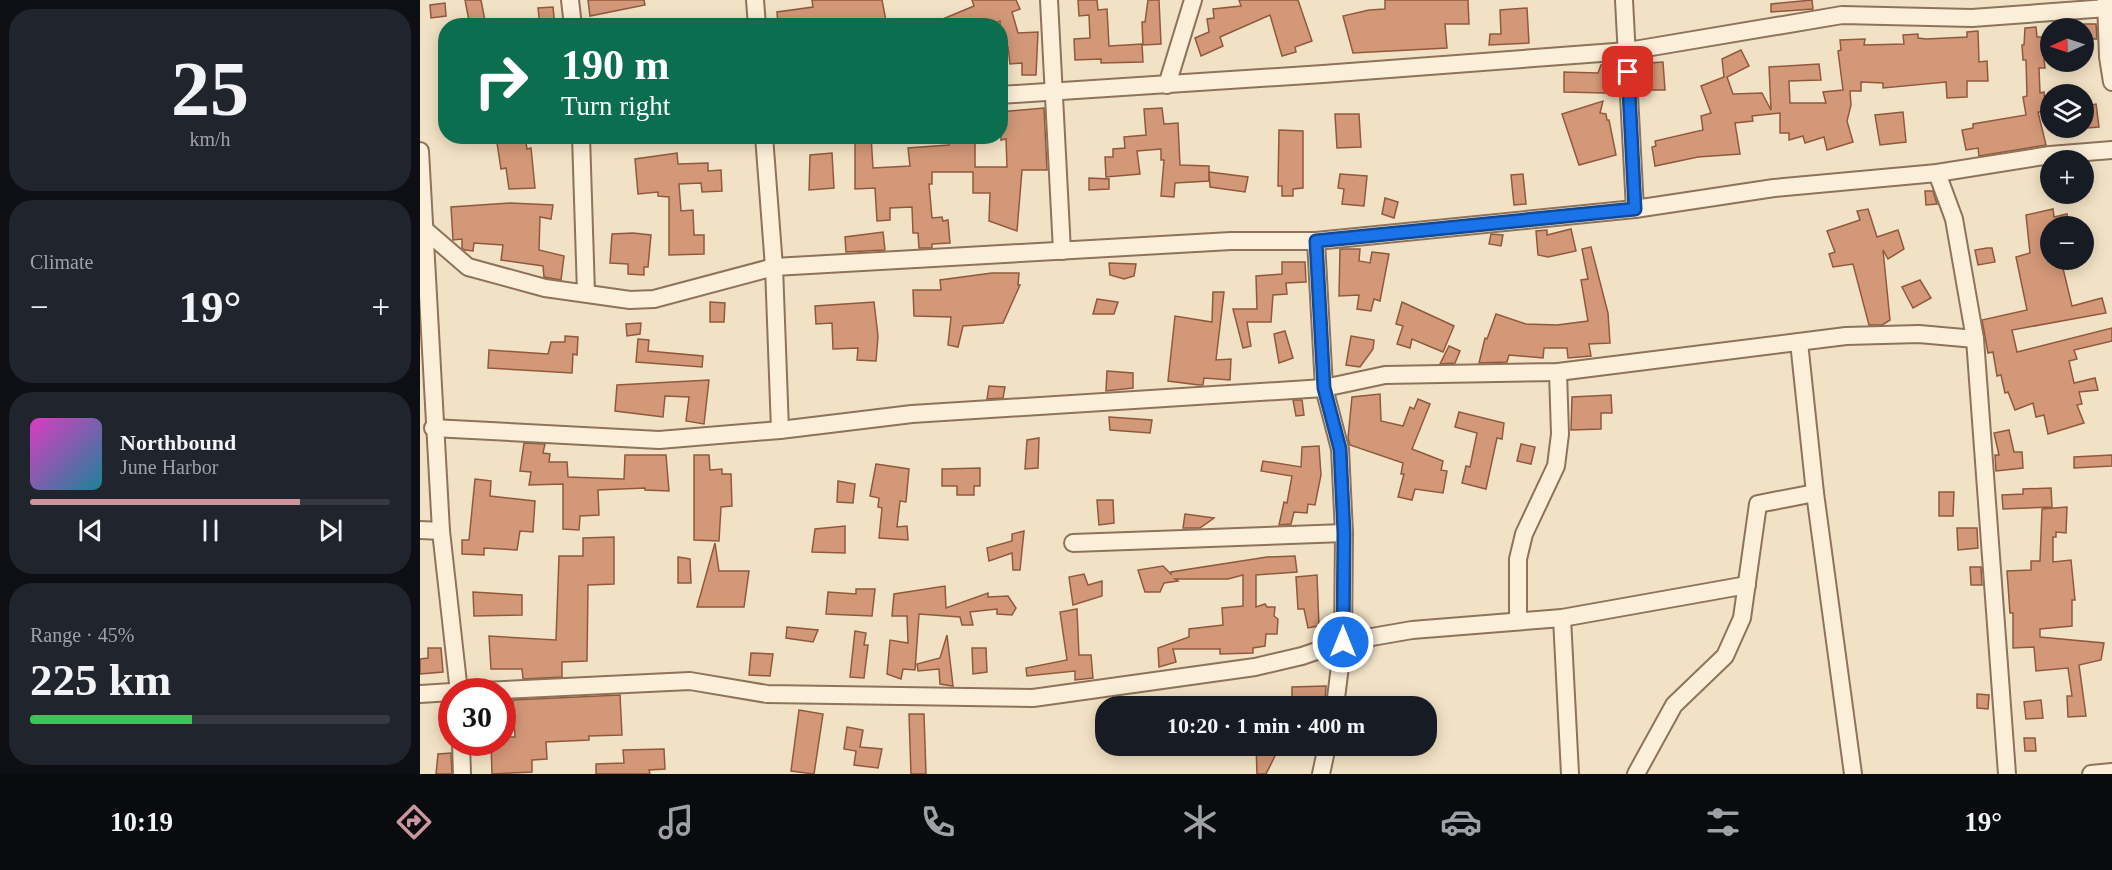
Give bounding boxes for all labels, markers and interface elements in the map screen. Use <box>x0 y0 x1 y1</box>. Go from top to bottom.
north arrow <box>2040 18 2094 72</box>
map controls <box>2040 18 2094 270</box>
icon: right <box>462 42 540 120</box>
text: 190 m <box>561 42 670 88</box>
text: 25 <box>171 45 249 132</box>
pin <box>1602 46 1653 97</box>
icon: arrive <box>1611 55 1644 88</box>
button: layers <box>2040 84 2094 138</box>
text: Turn right <box>561 91 670 121</box>
text: km/h <box>189 128 231 150</box>
button: + <box>2040 150 2094 204</box>
button: − <box>2040 216 2094 270</box>
text: Climate <box>30 251 93 273</box>
text: 19° <box>179 282 242 332</box>
text: − <box>30 289 49 325</box>
text: + <box>371 289 390 325</box>
text: Northbound <box>120 430 236 455</box>
text: June Harbor <box>120 456 218 478</box>
icon: previous <box>74 514 107 547</box>
icon: pause <box>194 514 227 547</box>
icon: next <box>314 514 347 547</box>
position arrow <box>1311 610 1375 674</box>
text: Range · 45% <box>30 624 134 646</box>
text: 225 km <box>30 655 171 705</box>
speed limit sign: 30 <box>438 678 516 756</box>
text: 10:20 · 1 min · 400 m <box>1167 713 1365 738</box>
icon: directions <box>393 801 435 843</box>
icon: music <box>655 801 697 843</box>
icon: phone <box>917 801 959 843</box>
icon: climate <box>1179 801 1221 843</box>
icon: car <box>1440 801 1482 843</box>
icon: filters <box>1702 801 1744 843</box>
text: 10:19 <box>110 807 173 837</box>
text: 19° <box>1964 807 2002 837</box>

